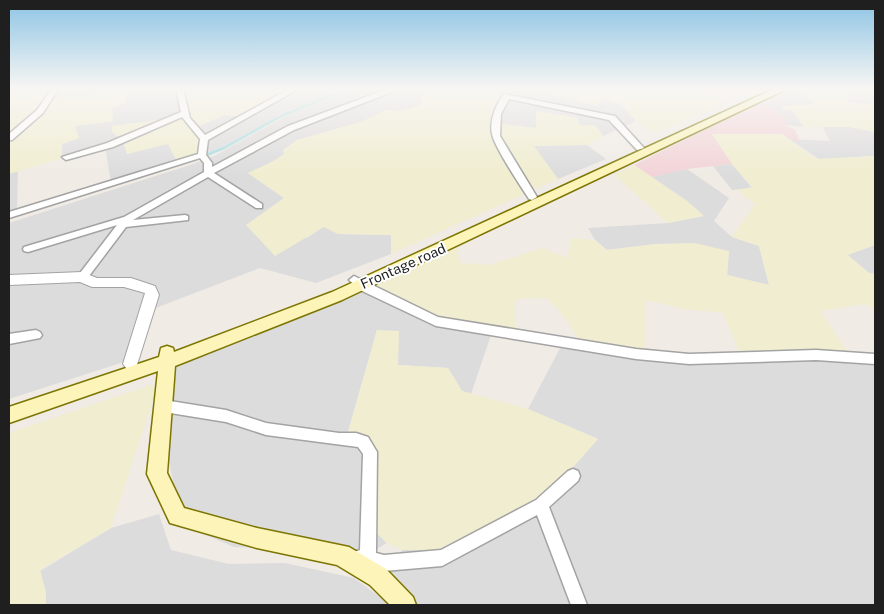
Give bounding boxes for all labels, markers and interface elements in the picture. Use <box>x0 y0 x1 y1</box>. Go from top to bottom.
street label: Frontage road <box>358 240 448 292</box>

